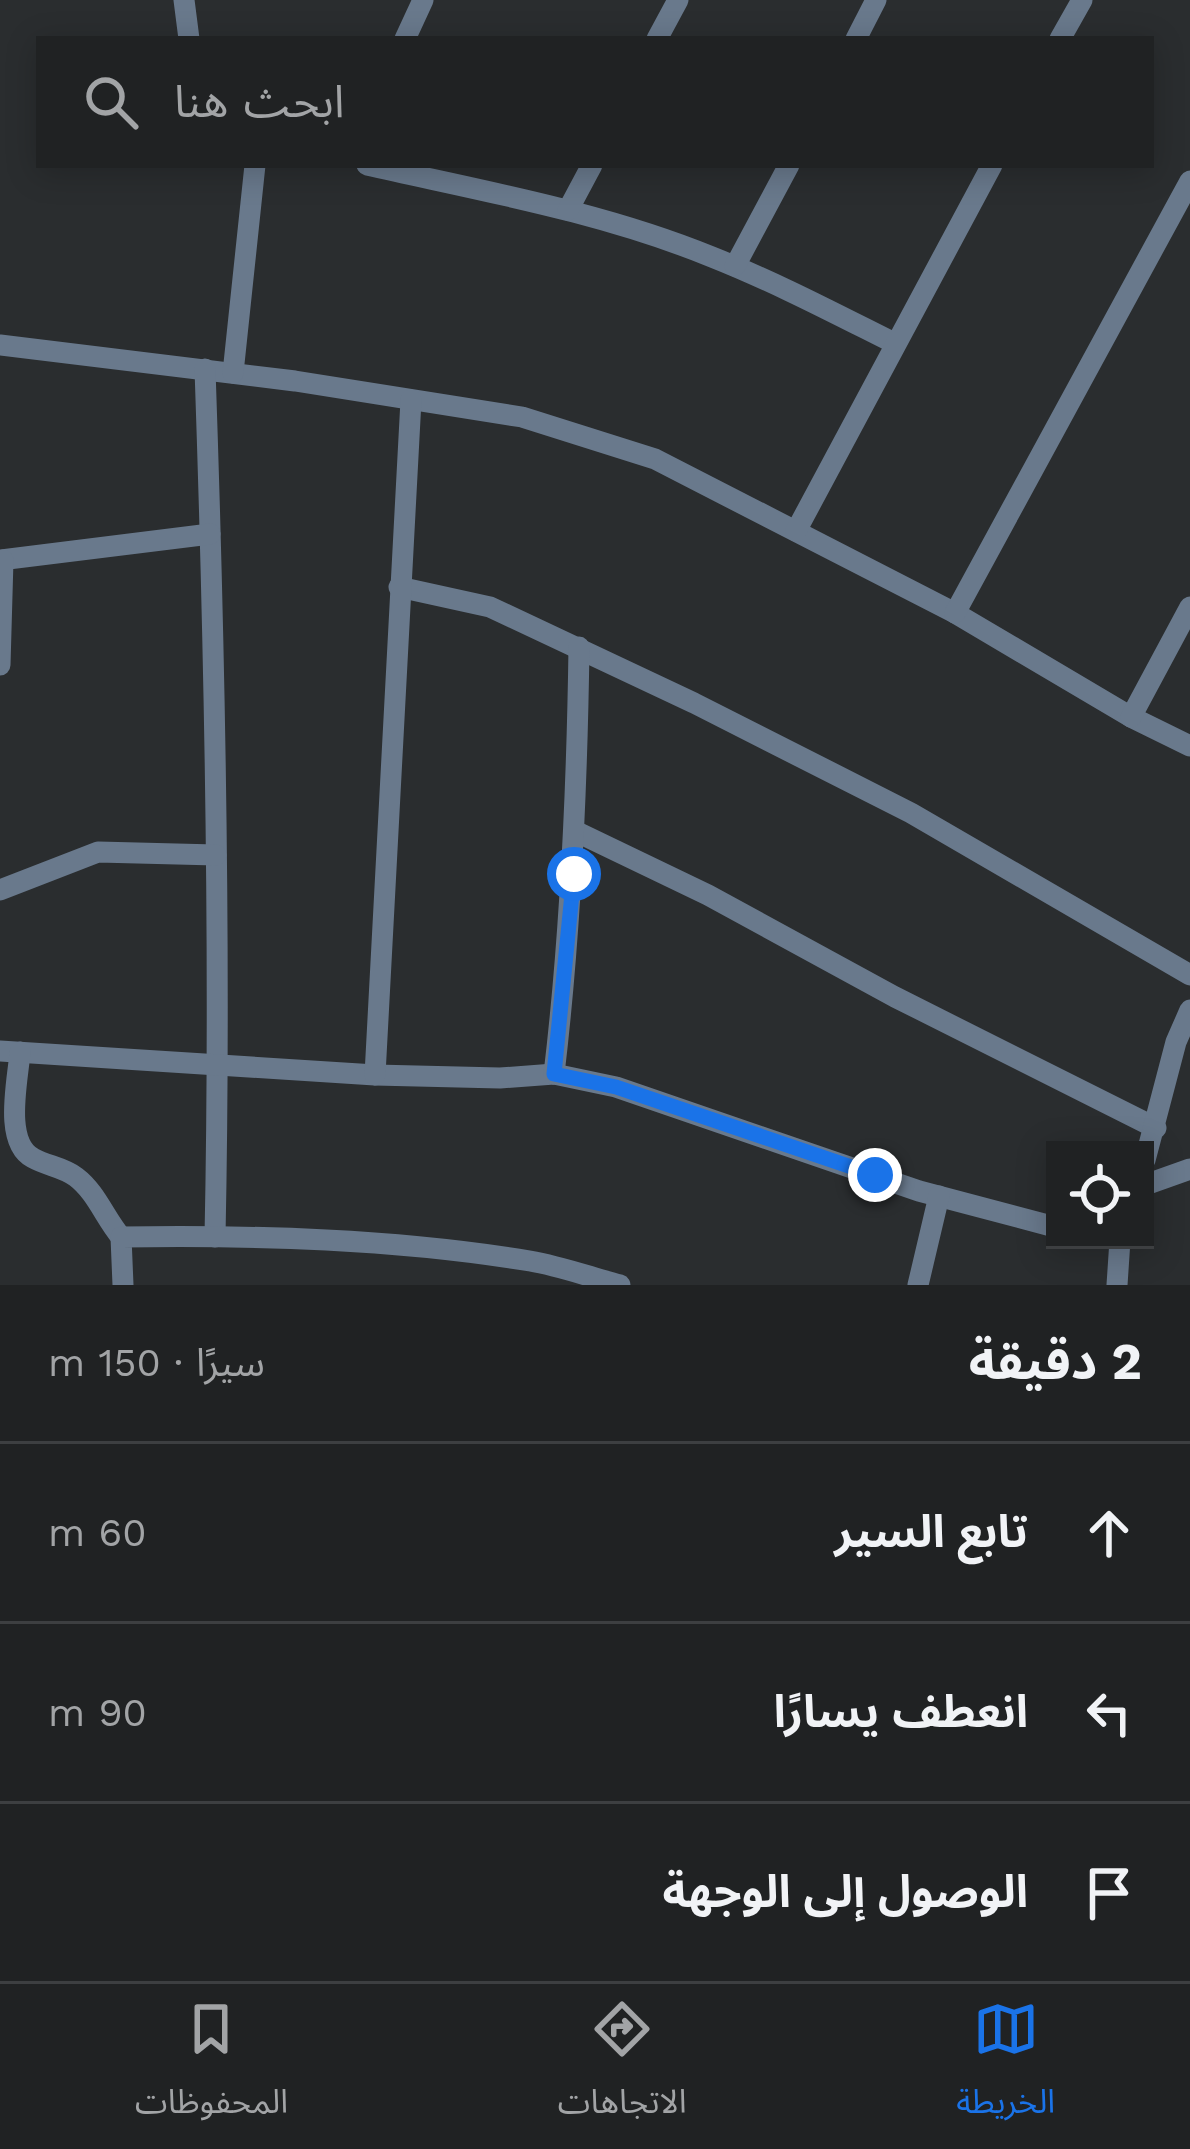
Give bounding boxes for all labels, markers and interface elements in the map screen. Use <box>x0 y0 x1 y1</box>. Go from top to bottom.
search box <box>36 36 1154 168</box>
icon: search <box>78 69 144 135</box>
text: ابحث هنا <box>174 75 344 128</box>
route start <box>547 847 601 901</box>
map controls <box>1046 1141 1154 1249</box>
button: locate <box>1046 1141 1154 1249</box>
route end <box>848 1148 902 1202</box>
text: 2 دقيقة <box>969 1332 1142 1391</box>
text: سيرًا · 150 m <box>48 1340 265 1385</box>
icon: ahead <box>1076 1500 1142 1566</box>
text: تابع السير <box>835 1505 1028 1558</box>
text: 60 m <box>48 1510 146 1555</box>
icon: left <box>1076 1680 1142 1746</box>
text: انعطف يسارًا <box>773 1685 1028 1738</box>
text: 90 m <box>48 1690 147 1735</box>
icon: arrive <box>1076 1860 1142 1926</box>
text: الوصول إلى الوجهة <box>662 1865 1028 1918</box>
tab: المحفوظات <box>135 1996 288 2137</box>
tab: الاتجاهات <box>558 1996 687 2137</box>
tab: الخريطة <box>956 1996 1055 2137</box>

